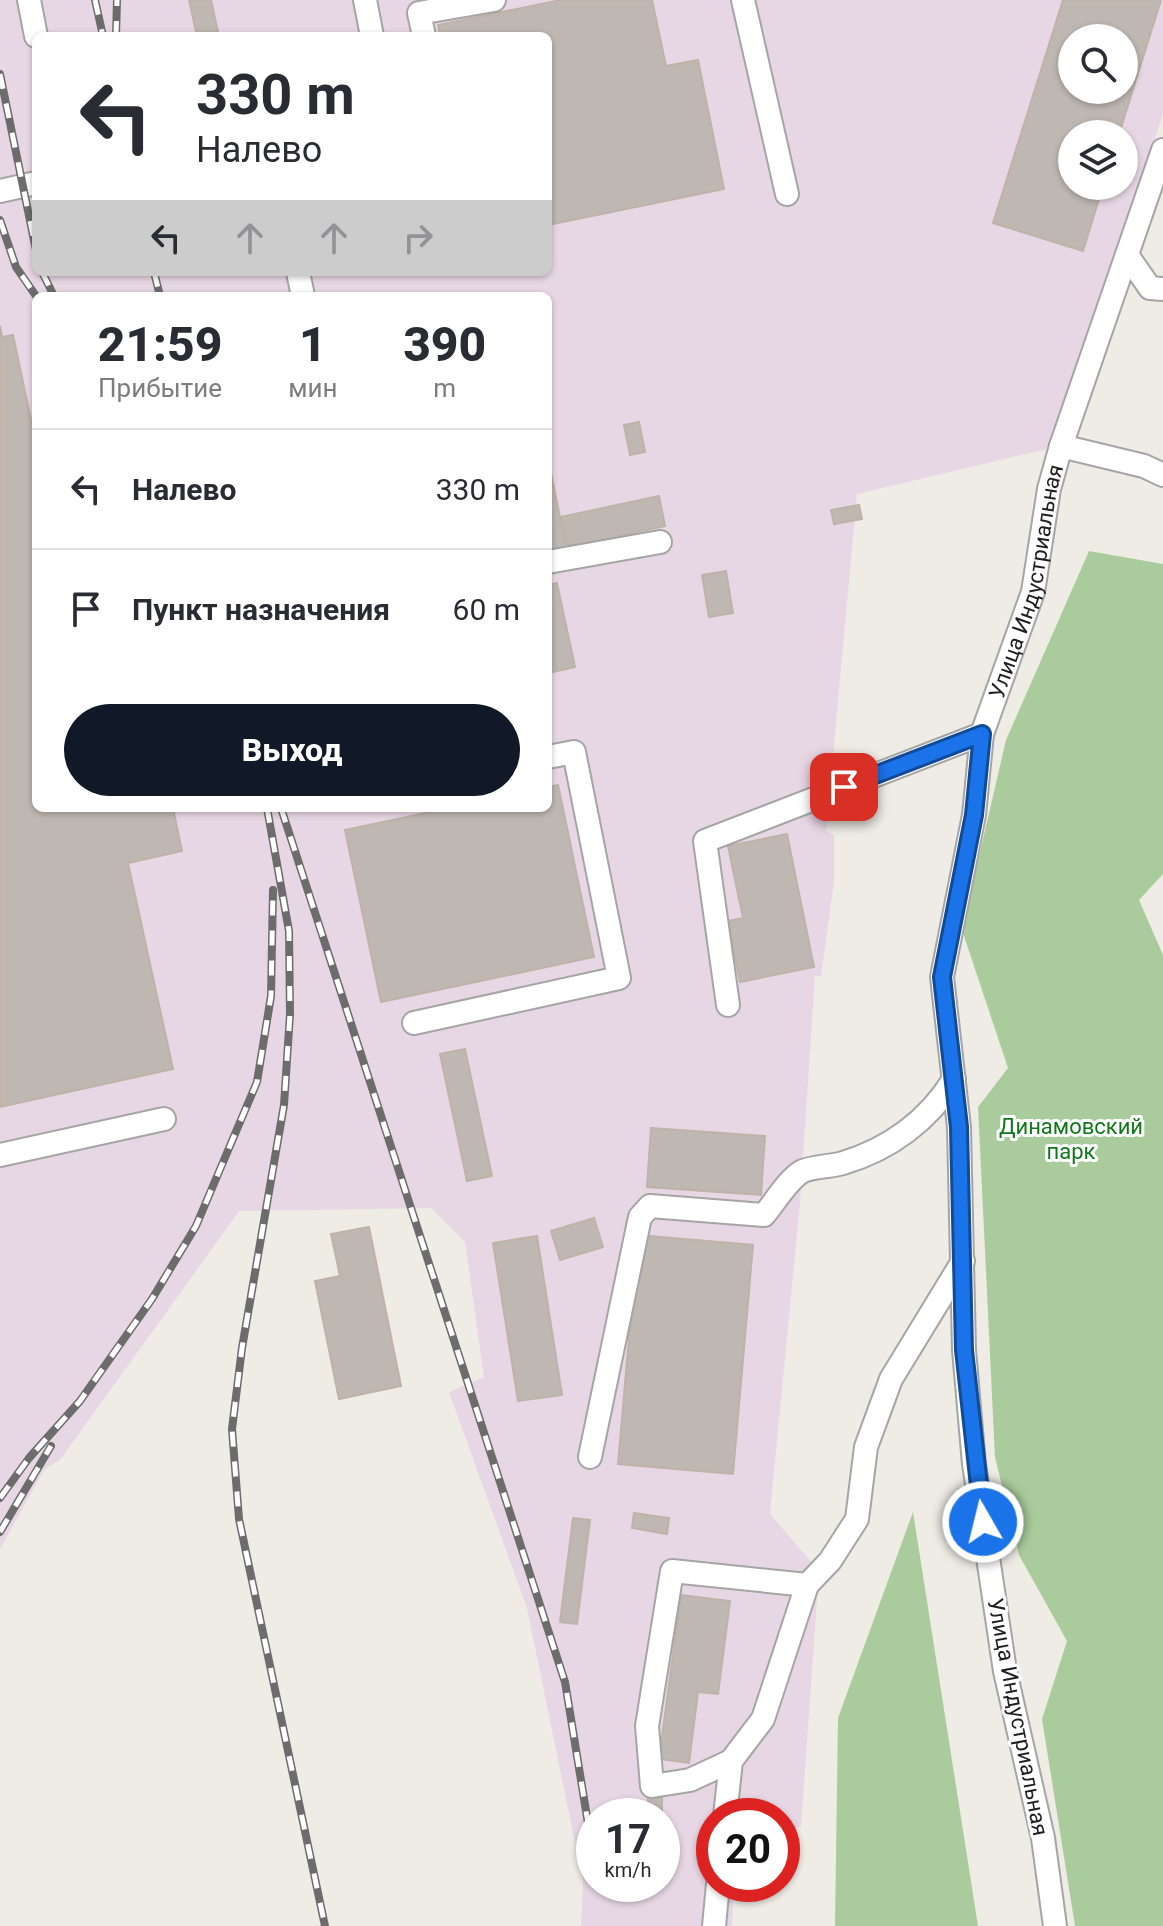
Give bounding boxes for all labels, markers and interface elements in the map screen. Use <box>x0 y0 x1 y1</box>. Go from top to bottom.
map controls <box>1058 24 1138 200</box>
button: search <box>1058 24 1138 104</box>
text: 330 m <box>196 62 355 128</box>
icon: left <box>64 64 168 168</box>
button: layers <box>1058 120 1138 200</box>
text: Налево <box>196 129 322 171</box>
icon: left <box>144 216 188 260</box>
icon: ahead <box>228 216 272 260</box>
icon: ahead <box>312 216 356 260</box>
icon: right <box>396 216 440 260</box>
text: 21:59 <box>98 316 222 373</box>
text: 1 <box>299 316 327 373</box>
text: 390 <box>403 316 486 373</box>
text: Прибытие <box>98 373 222 403</box>
text: мин <box>288 373 337 403</box>
text: m <box>433 373 456 403</box>
street label: Улица Индустриальная <box>983 461 1068 702</box>
icon: left <box>64 467 108 511</box>
text: Налево <box>132 472 236 507</box>
text: 330 m <box>436 472 520 507</box>
icon: arrive <box>64 587 108 631</box>
text: Пункт назначения <box>132 592 390 627</box>
text: 60 m <box>453 592 520 627</box>
button: Выход <box>64 704 520 796</box>
pin <box>810 753 878 821</box>
icon: arrive <box>822 765 866 809</box>
park label: Динамовский парк <box>999 1114 1143 1164</box>
position arrow <box>941 1480 1025 1564</box>
street label: Улица Индустриальная <box>983 1596 1053 1838</box>
speed limit sign: 20 <box>696 1798 800 1902</box>
text: 17 <box>605 1816 651 1863</box>
text: km/h <box>605 1858 651 1882</box>

